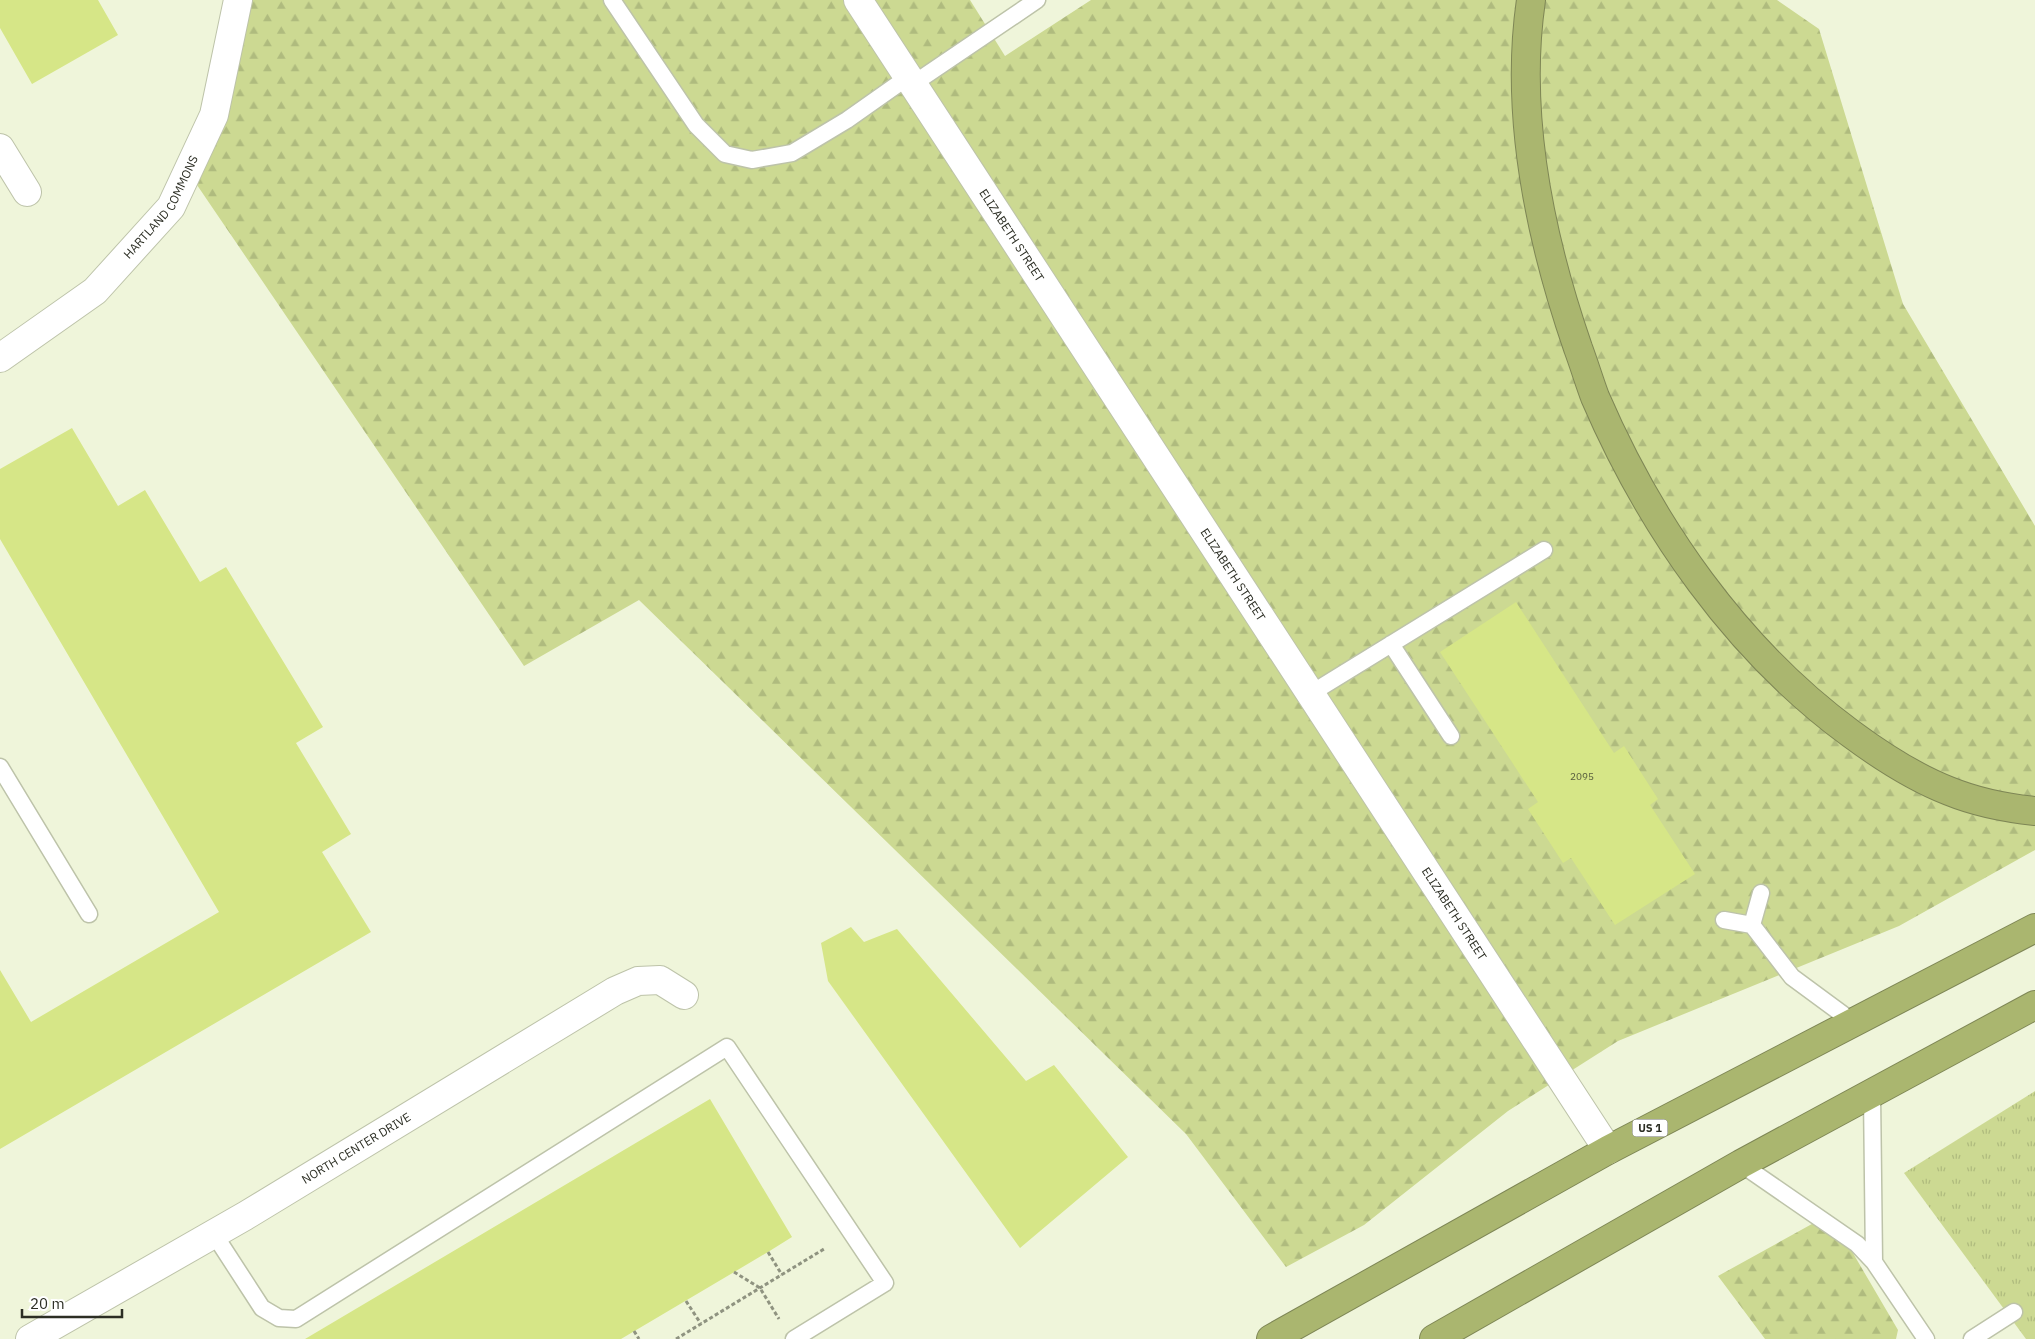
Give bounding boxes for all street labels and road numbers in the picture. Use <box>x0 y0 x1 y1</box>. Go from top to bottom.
street label: HARTLAND COMMONS <box>120 153 201 261</box>
street label: ELIZABETH STREET <box>976 186 1048 284</box>
street label: ELIZABETH STREET <box>1197 525 1269 624</box>
street label: ELIZABETH STREET <box>1419 864 1490 963</box>
street label: NORTH CENTER DRIVE <box>299 1109 413 1187</box>
road number: US 1 <box>1632 1120 1668 1136</box>

